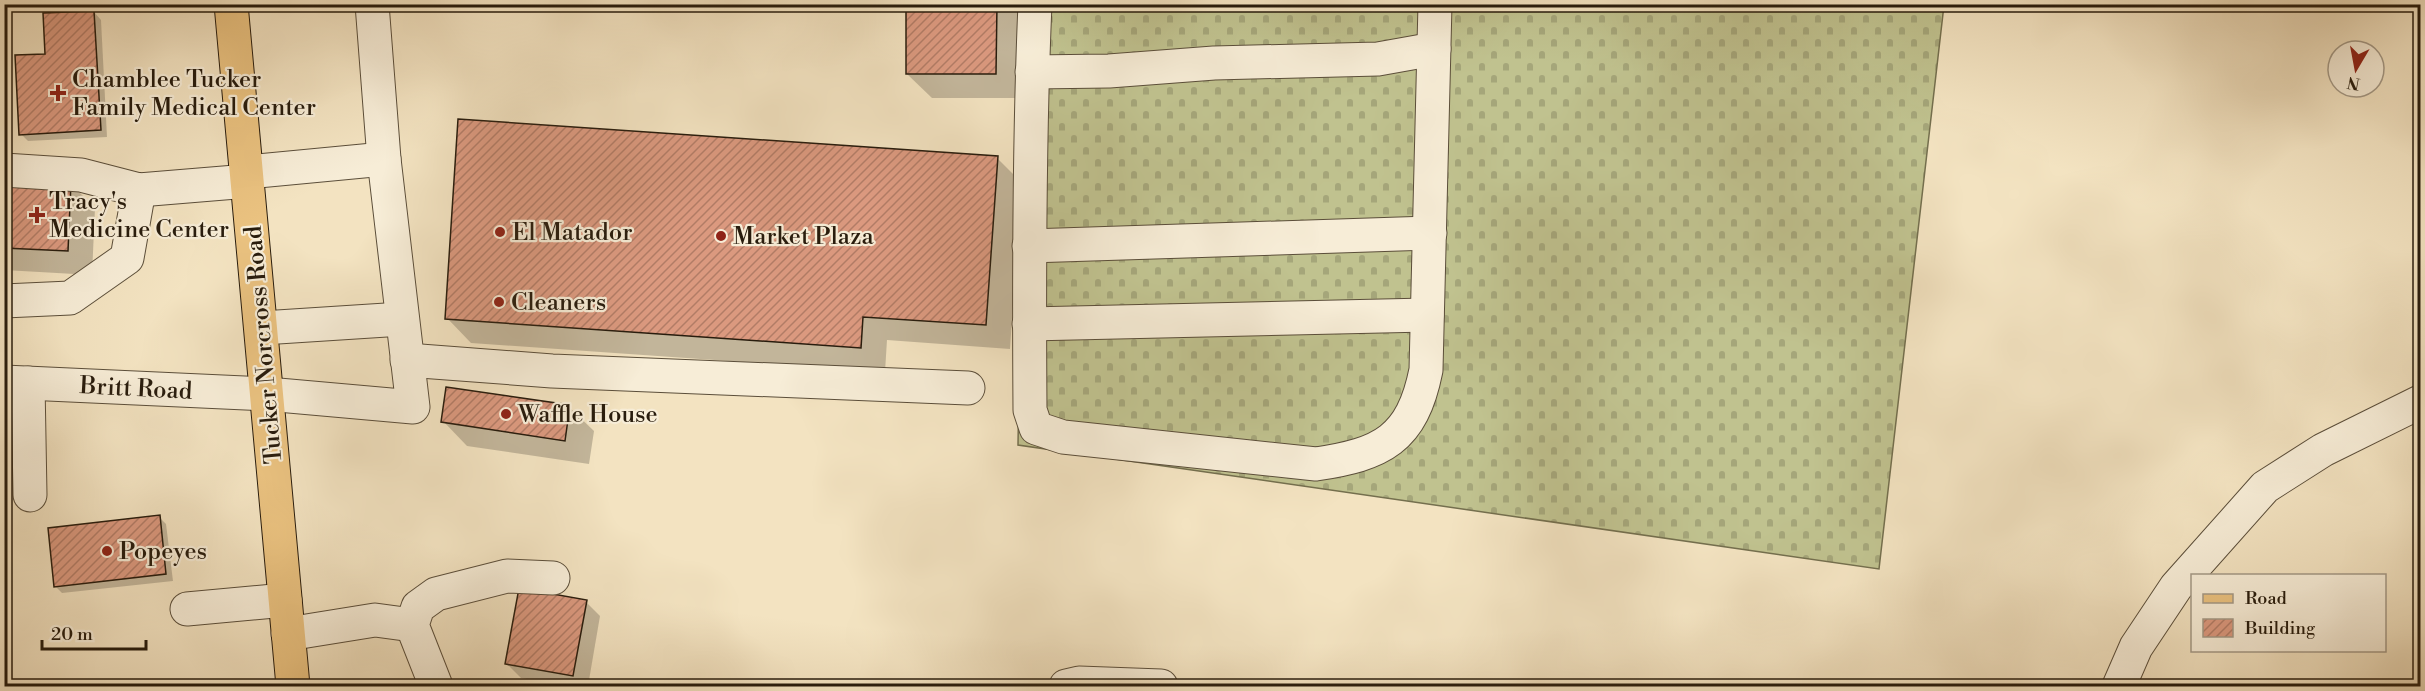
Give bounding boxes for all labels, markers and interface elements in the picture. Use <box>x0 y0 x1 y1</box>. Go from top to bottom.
north arrow <box>2326 39 2386 99</box>
place label: Chamblee Tucker Family Medical Center <box>72 65 316 123</box>
text: N <box>2345 72 2362 94</box>
marker: Chamblee Tucker Family Medical Center <box>49 84 67 102</box>
place label: Tracy's Medicine Center <box>49 187 229 245</box>
marker: Tracy's Medicine Center <box>30 208 44 222</box>
place label: El Matador <box>512 218 633 248</box>
place label: Market Plaza <box>733 222 875 252</box>
street label: Tucker Norcross Road <box>239 224 289 465</box>
marker: El Matador <box>493 225 507 239</box>
marker: Market Plaza <box>714 229 728 243</box>
place label: Cleaners <box>511 288 606 318</box>
marker: Cleaners <box>492 295 506 309</box>
street label: Britt Road <box>78 371 193 407</box>
place label: Waffle House <box>517 400 658 430</box>
marker: Waffle House <box>499 407 513 421</box>
place label: Popeyes <box>119 537 207 567</box>
marker: Popeyes <box>100 544 114 558</box>
legend <box>2191 574 2386 652</box>
text: Road <box>2245 587 2288 610</box>
scale bar <box>42 613 146 651</box>
text: Building <box>2244 617 2316 640</box>
text: 20 m <box>51 623 93 646</box>

